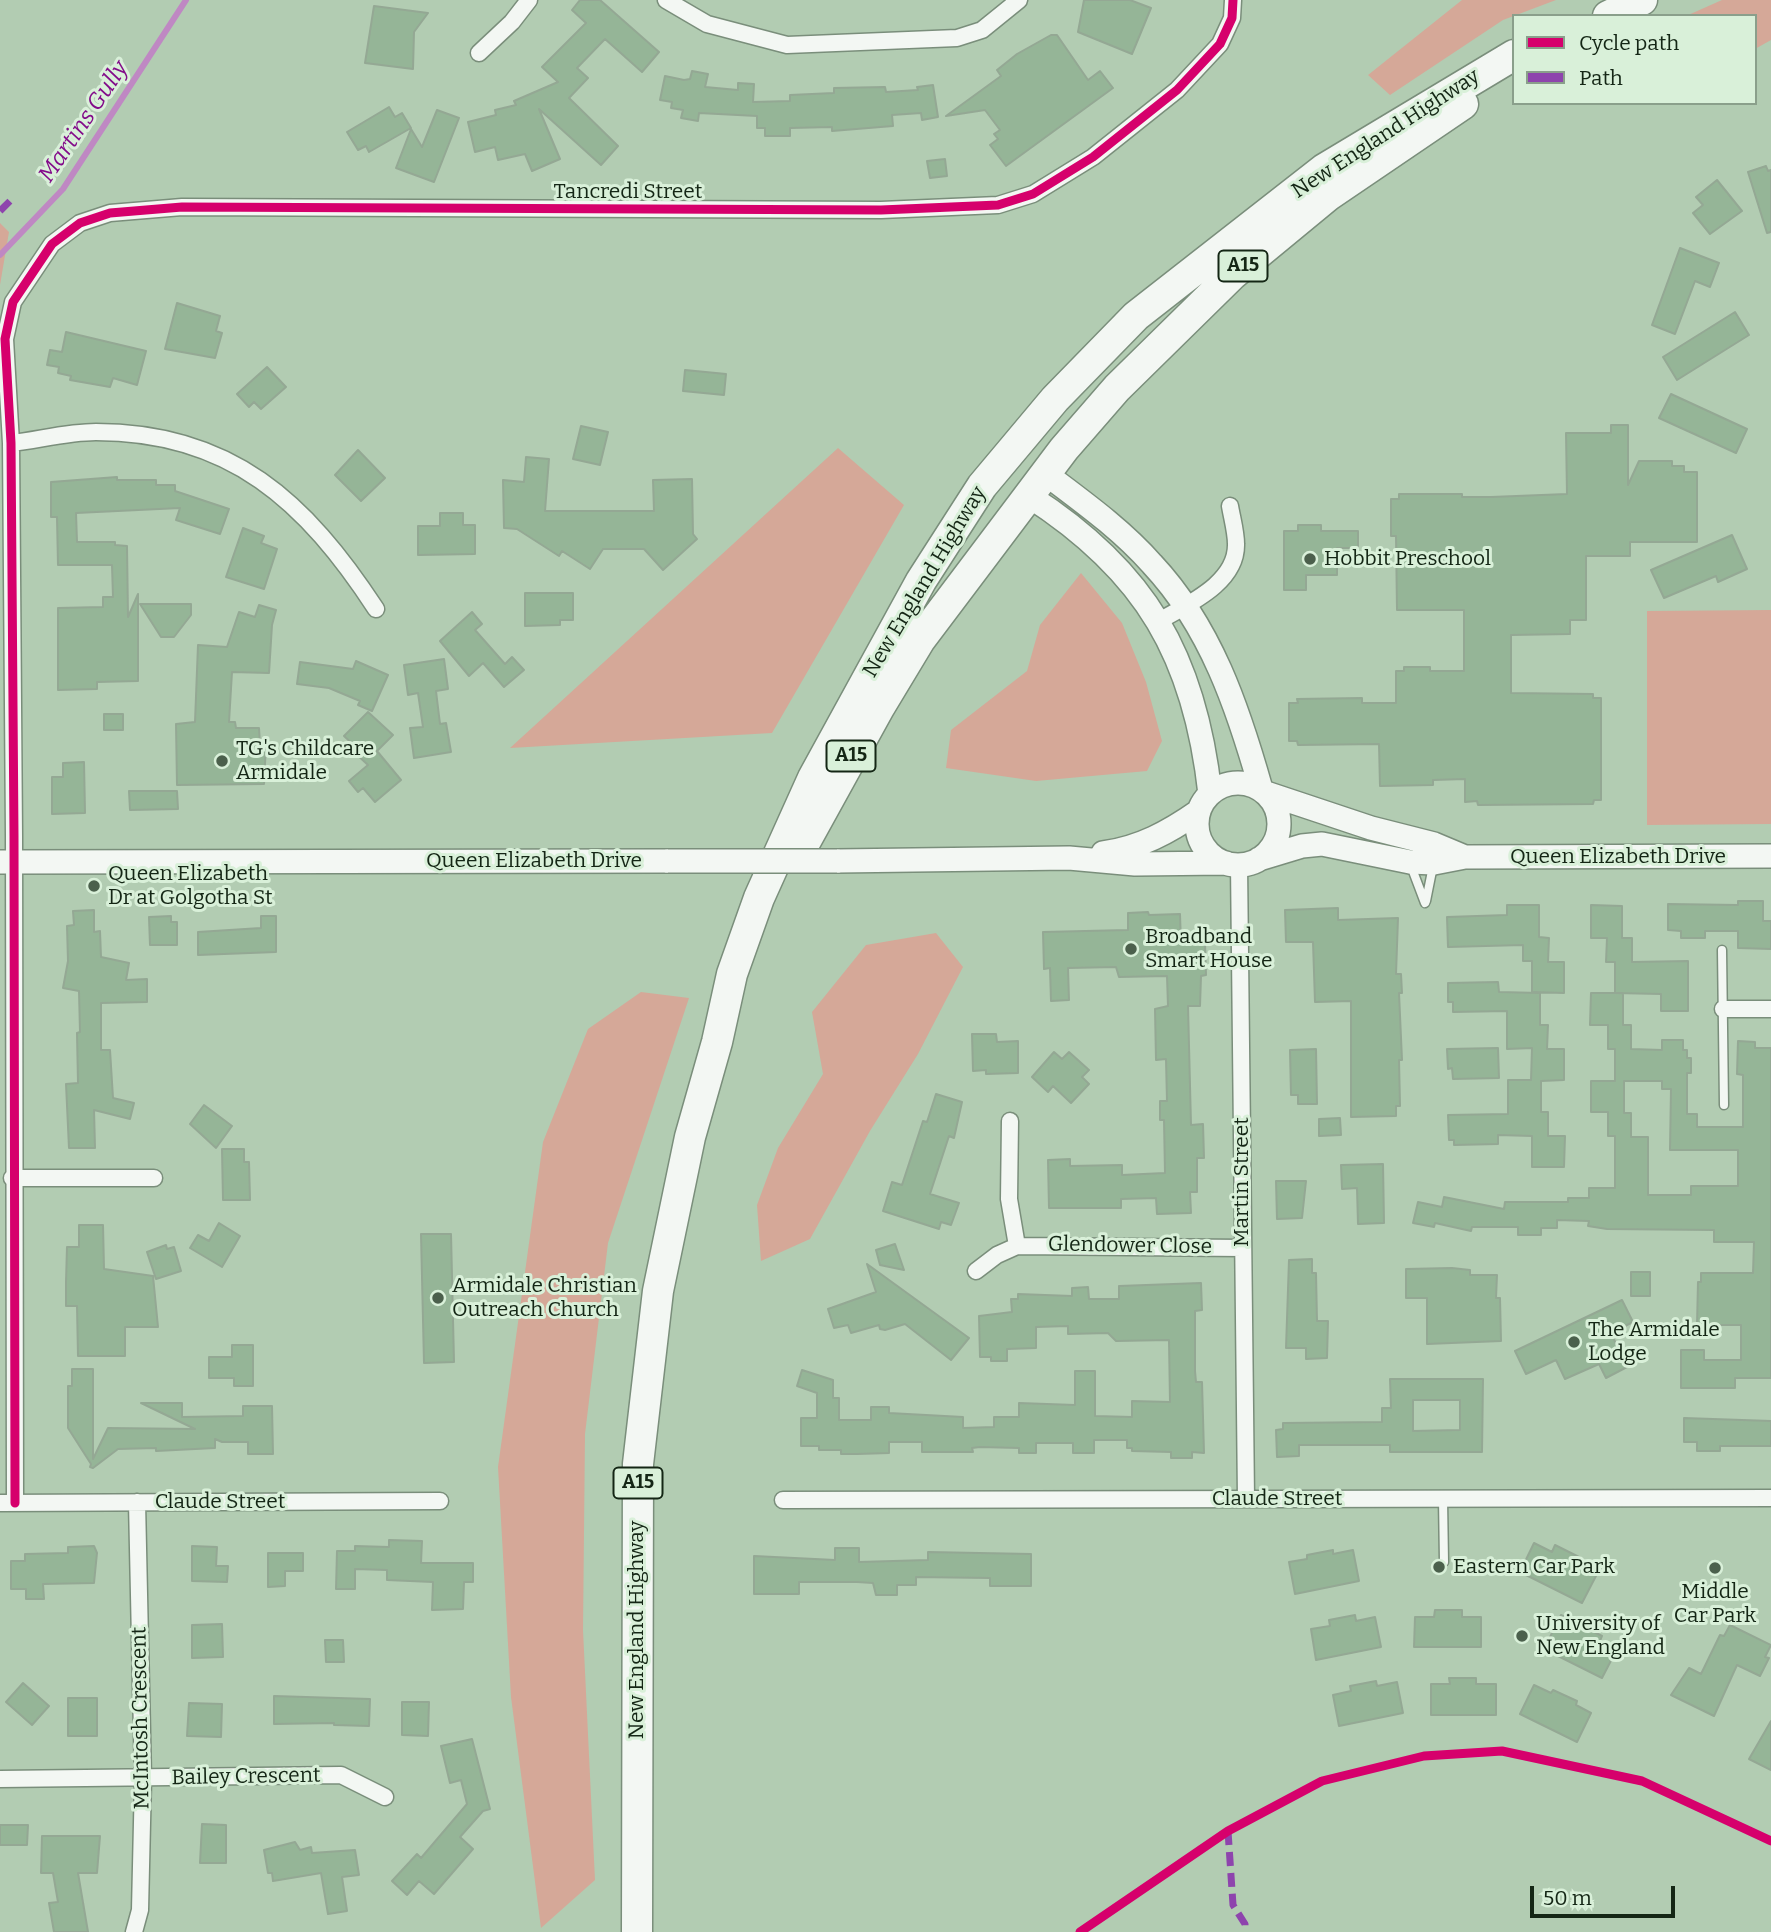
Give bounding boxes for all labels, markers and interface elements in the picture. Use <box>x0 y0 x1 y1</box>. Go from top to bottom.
legend <box>1512 14 1757 105</box>
text: Cycle path <box>1579 30 1679 56</box>
water label: Martins Gully <box>33 56 135 188</box>
street label: New England Highway <box>1288 64 1484 204</box>
text: Path <box>1579 65 1623 91</box>
street label: Tancredi Street <box>554 179 702 205</box>
road number: A15 <box>1218 250 1268 282</box>
street label: New England Highway <box>858 482 992 682</box>
place label: Hobbit Preschool <box>1324 546 1491 572</box>
marker: Hobbit Preschool <box>1302 551 1318 567</box>
place label: TG's Childcare Armidale <box>236 736 374 786</box>
road number: A15 <box>826 740 876 772</box>
marker: TG's Childcare Armidale <box>214 753 230 769</box>
street label: Queen Elizabeth Drive <box>1510 844 1726 870</box>
street label: Queen Elizabeth Drive <box>426 848 642 874</box>
place label: Queen Elizabeth Dr at Golgotha St <box>108 861 273 911</box>
marker: Queen Elizabeth Dr at Golgotha St <box>86 878 102 894</box>
place label: Broadband Smart House <box>1145 924 1273 974</box>
marker: Broadband Smart House <box>1123 941 1139 957</box>
street label: Martin Street <box>1229 1117 1255 1247</box>
street label: Glendower Close <box>1048 1232 1212 1260</box>
place label: Armidale Christian Outreach Church <box>452 1273 637 1323</box>
marker: Armidale Christian Outreach Church <box>430 1290 446 1306</box>
place label: The Armidale Lodge <box>1588 1317 1720 1367</box>
marker: The Armidale Lodge <box>1566 1334 1582 1350</box>
road number: A15 <box>614 1468 662 1498</box>
street label: Claude Street <box>1212 1486 1342 1512</box>
street label: Claude Street <box>155 1489 285 1515</box>
street label: New England Highway <box>624 1521 650 1739</box>
place label: Eastern Car Park <box>1453 1554 1615 1580</box>
marker: Eastern Car Park <box>1431 1559 1447 1575</box>
marker: Middle Car Park <box>1707 1560 1723 1576</box>
place label: Middle Car Park <box>1674 1579 1756 1629</box>
place label: University of New England <box>1536 1611 1665 1661</box>
street label: McIntosh Crescent <box>127 1627 155 1809</box>
marker: University of New England <box>1514 1628 1530 1644</box>
street label: Bailey Crescent <box>171 1763 321 1791</box>
scale bar <box>1533 1872 1678 1916</box>
text: 50 m <box>1543 1885 1592 1911</box>

